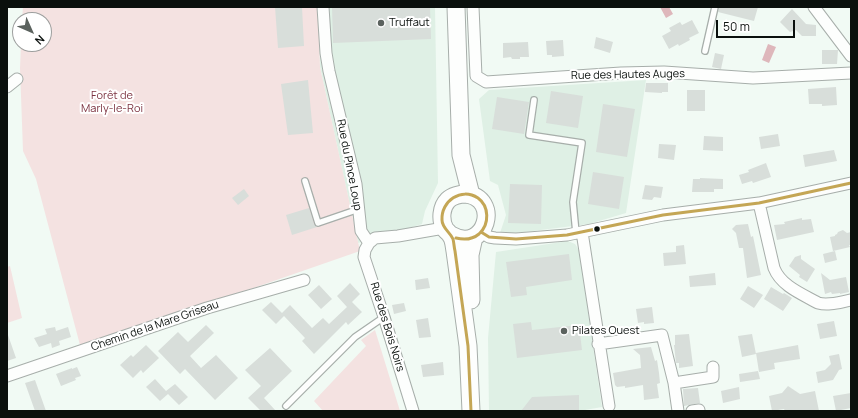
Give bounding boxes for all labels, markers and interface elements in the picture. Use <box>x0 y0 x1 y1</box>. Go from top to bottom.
north arrow <box>12 12 52 52</box>
scale bar <box>718 12 797 38</box>
place label: Truffaut <box>389 16 430 30</box>
marker: Truffaut <box>376 18 386 28</box>
text: 50 m <box>723 18 750 35</box>
text: N <box>32 32 48 48</box>
street label: Rue des Hautes Auges <box>571 67 685 83</box>
park label: Forêt de Marly-le-Roi <box>81 89 143 115</box>
street label: Rue du Pince Loup <box>334 118 364 212</box>
unlabelled marker <box>592 224 602 234</box>
street label: Rue des Bois Noirs <box>367 281 407 373</box>
street label: Chemin de la Mare Griseau <box>89 298 221 354</box>
place label: Pilates Ouest <box>572 324 640 338</box>
marker: Pilates Ouest <box>559 326 569 336</box>

